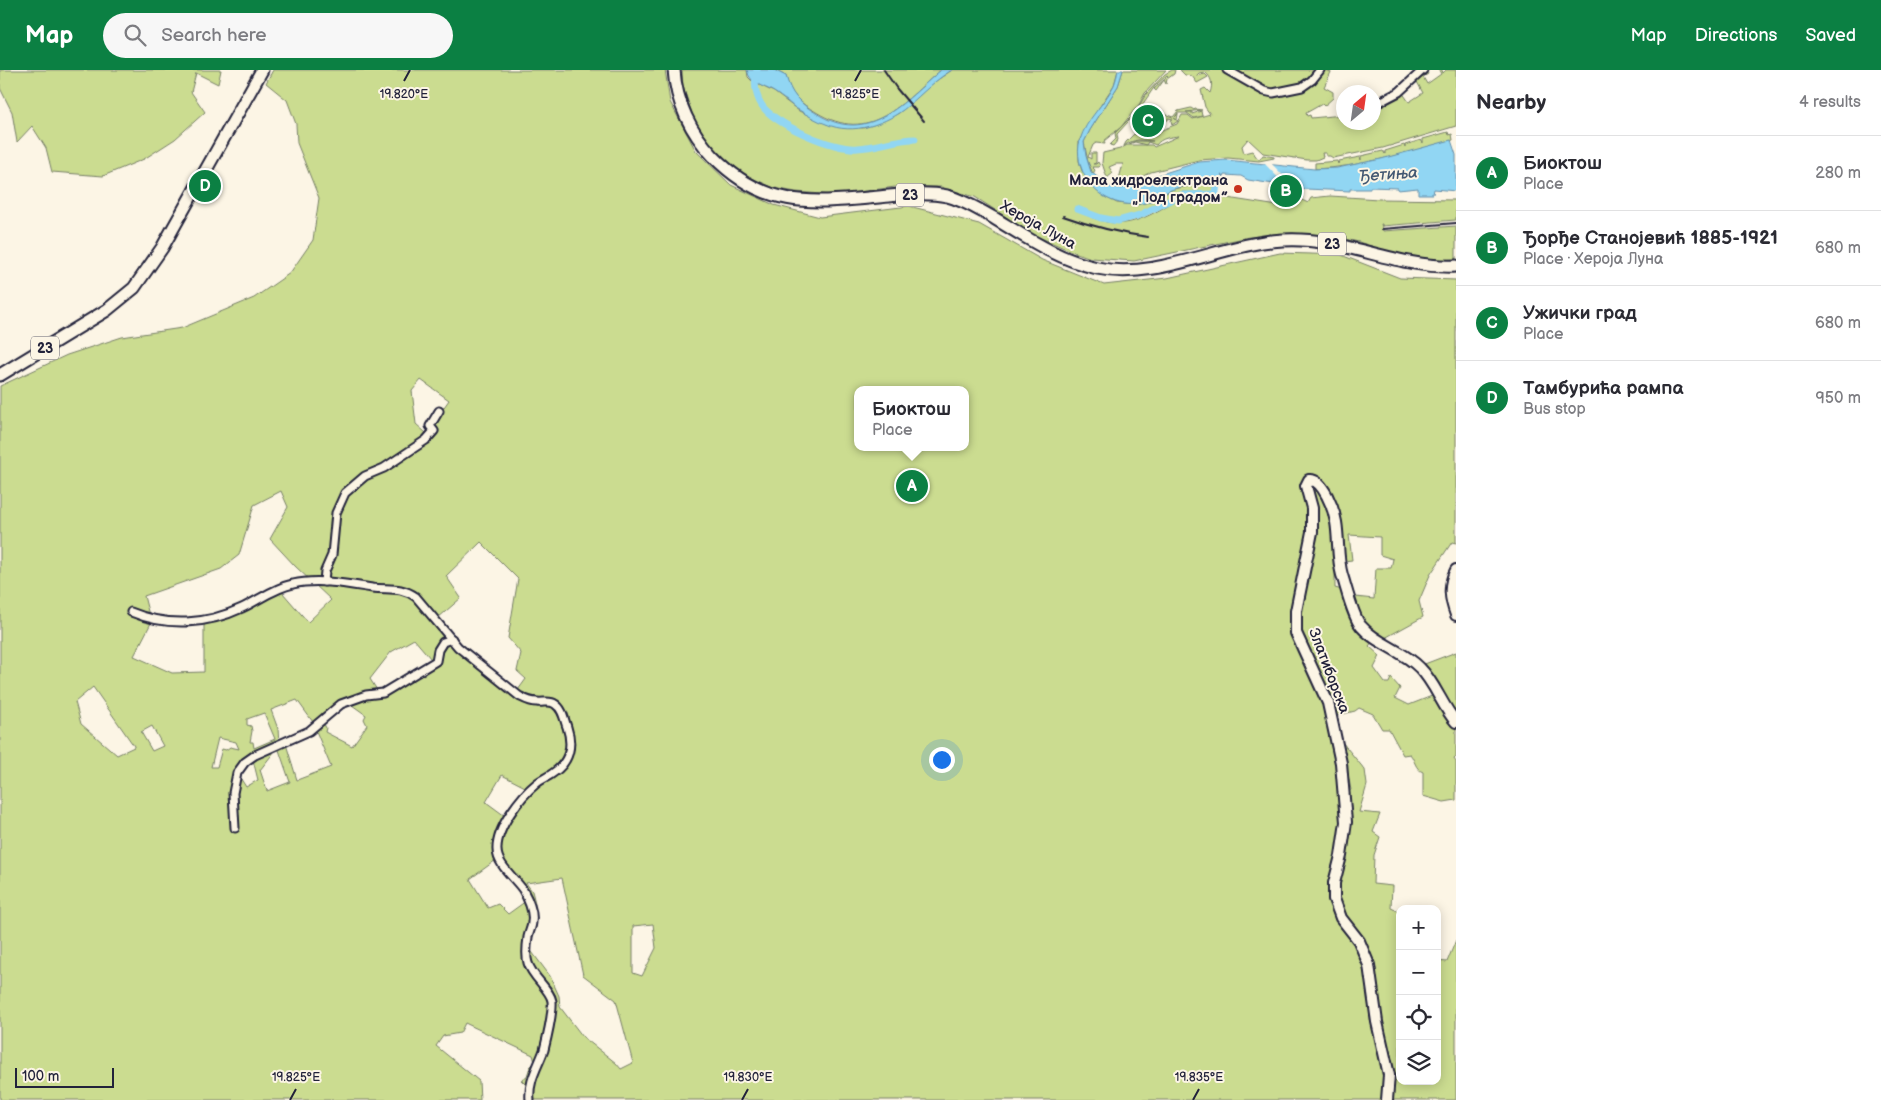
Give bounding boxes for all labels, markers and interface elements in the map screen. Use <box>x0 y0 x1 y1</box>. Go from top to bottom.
search box <box>103 13 453 58</box>
text: Map <box>25 21 73 50</box>
icon: search <box>121 21 149 49</box>
text: Search here <box>161 24 267 47</box>
text: Map <box>1631 25 1667 46</box>
text: Directions <box>1695 25 1777 46</box>
text: Saved <box>1805 25 1856 46</box>
north arrow <box>1336 85 1381 130</box>
text: 19.820°E <box>380 87 428 102</box>
text: 19.825°E <box>831 87 879 102</box>
text: Nearby <box>1476 90 1546 115</box>
text: 4 results <box>1799 93 1861 112</box>
pin: C <box>1132 102 1164 140</box>
text: Биоктош <box>1523 152 1602 175</box>
water label: Ђетиња <box>1358 163 1418 187</box>
text: A <box>1487 164 1497 183</box>
text: 280 m <box>1815 164 1861 183</box>
pin: D <box>189 167 221 205</box>
place label: Мала хидроелектрана „Под градом” <box>1069 171 1228 207</box>
pin: B <box>1270 172 1302 210</box>
text: Place <box>1523 175 1564 194</box>
marker: Мала хидроелектрана „Под градом” <box>1232 183 1244 195</box>
road number: 23 <box>896 184 924 206</box>
street label: Хероја Луна <box>997 196 1079 254</box>
text: Ђорђе Станојевић 1885-1921 <box>1523 227 1778 250</box>
road number: 23 <box>1318 232 1346 255</box>
text: B <box>1486 239 1498 258</box>
text: 680 m <box>1815 239 1861 258</box>
text: Place · Хероја Луна <box>1523 250 1664 269</box>
text: Ужички град <box>1523 302 1637 325</box>
text: C <box>1486 314 1498 333</box>
text: 680 m <box>1815 314 1861 333</box>
text: Place <box>1523 325 1564 344</box>
road number: 23 <box>31 336 59 360</box>
text: Тамбурића рампа <box>1523 377 1684 400</box>
popup <box>854 386 969 451</box>
text: D <box>1486 389 1498 408</box>
text: 950 m <box>1816 389 1861 408</box>
text: Биоктош <box>872 398 951 421</box>
text: Bus stop <box>1523 400 1586 419</box>
text: Place <box>872 421 913 440</box>
pin: A <box>896 467 928 505</box>
street label: Златиборска <box>1304 626 1354 717</box>
your location <box>929 747 955 773</box>
map controls <box>1396 905 1441 1085</box>
button: + <box>1396 905 1441 950</box>
button: − <box>1396 950 1441 995</box>
button: locate <box>1396 995 1441 1040</box>
button: layers <box>1396 1040 1441 1085</box>
scale bar <box>15 1065 114 1088</box>
text: 100 m <box>22 1068 59 1085</box>
text: 19.825°E <box>272 1070 320 1085</box>
text: 19.830°E <box>724 1070 772 1085</box>
text: 19.835°E <box>1175 1070 1223 1085</box>

